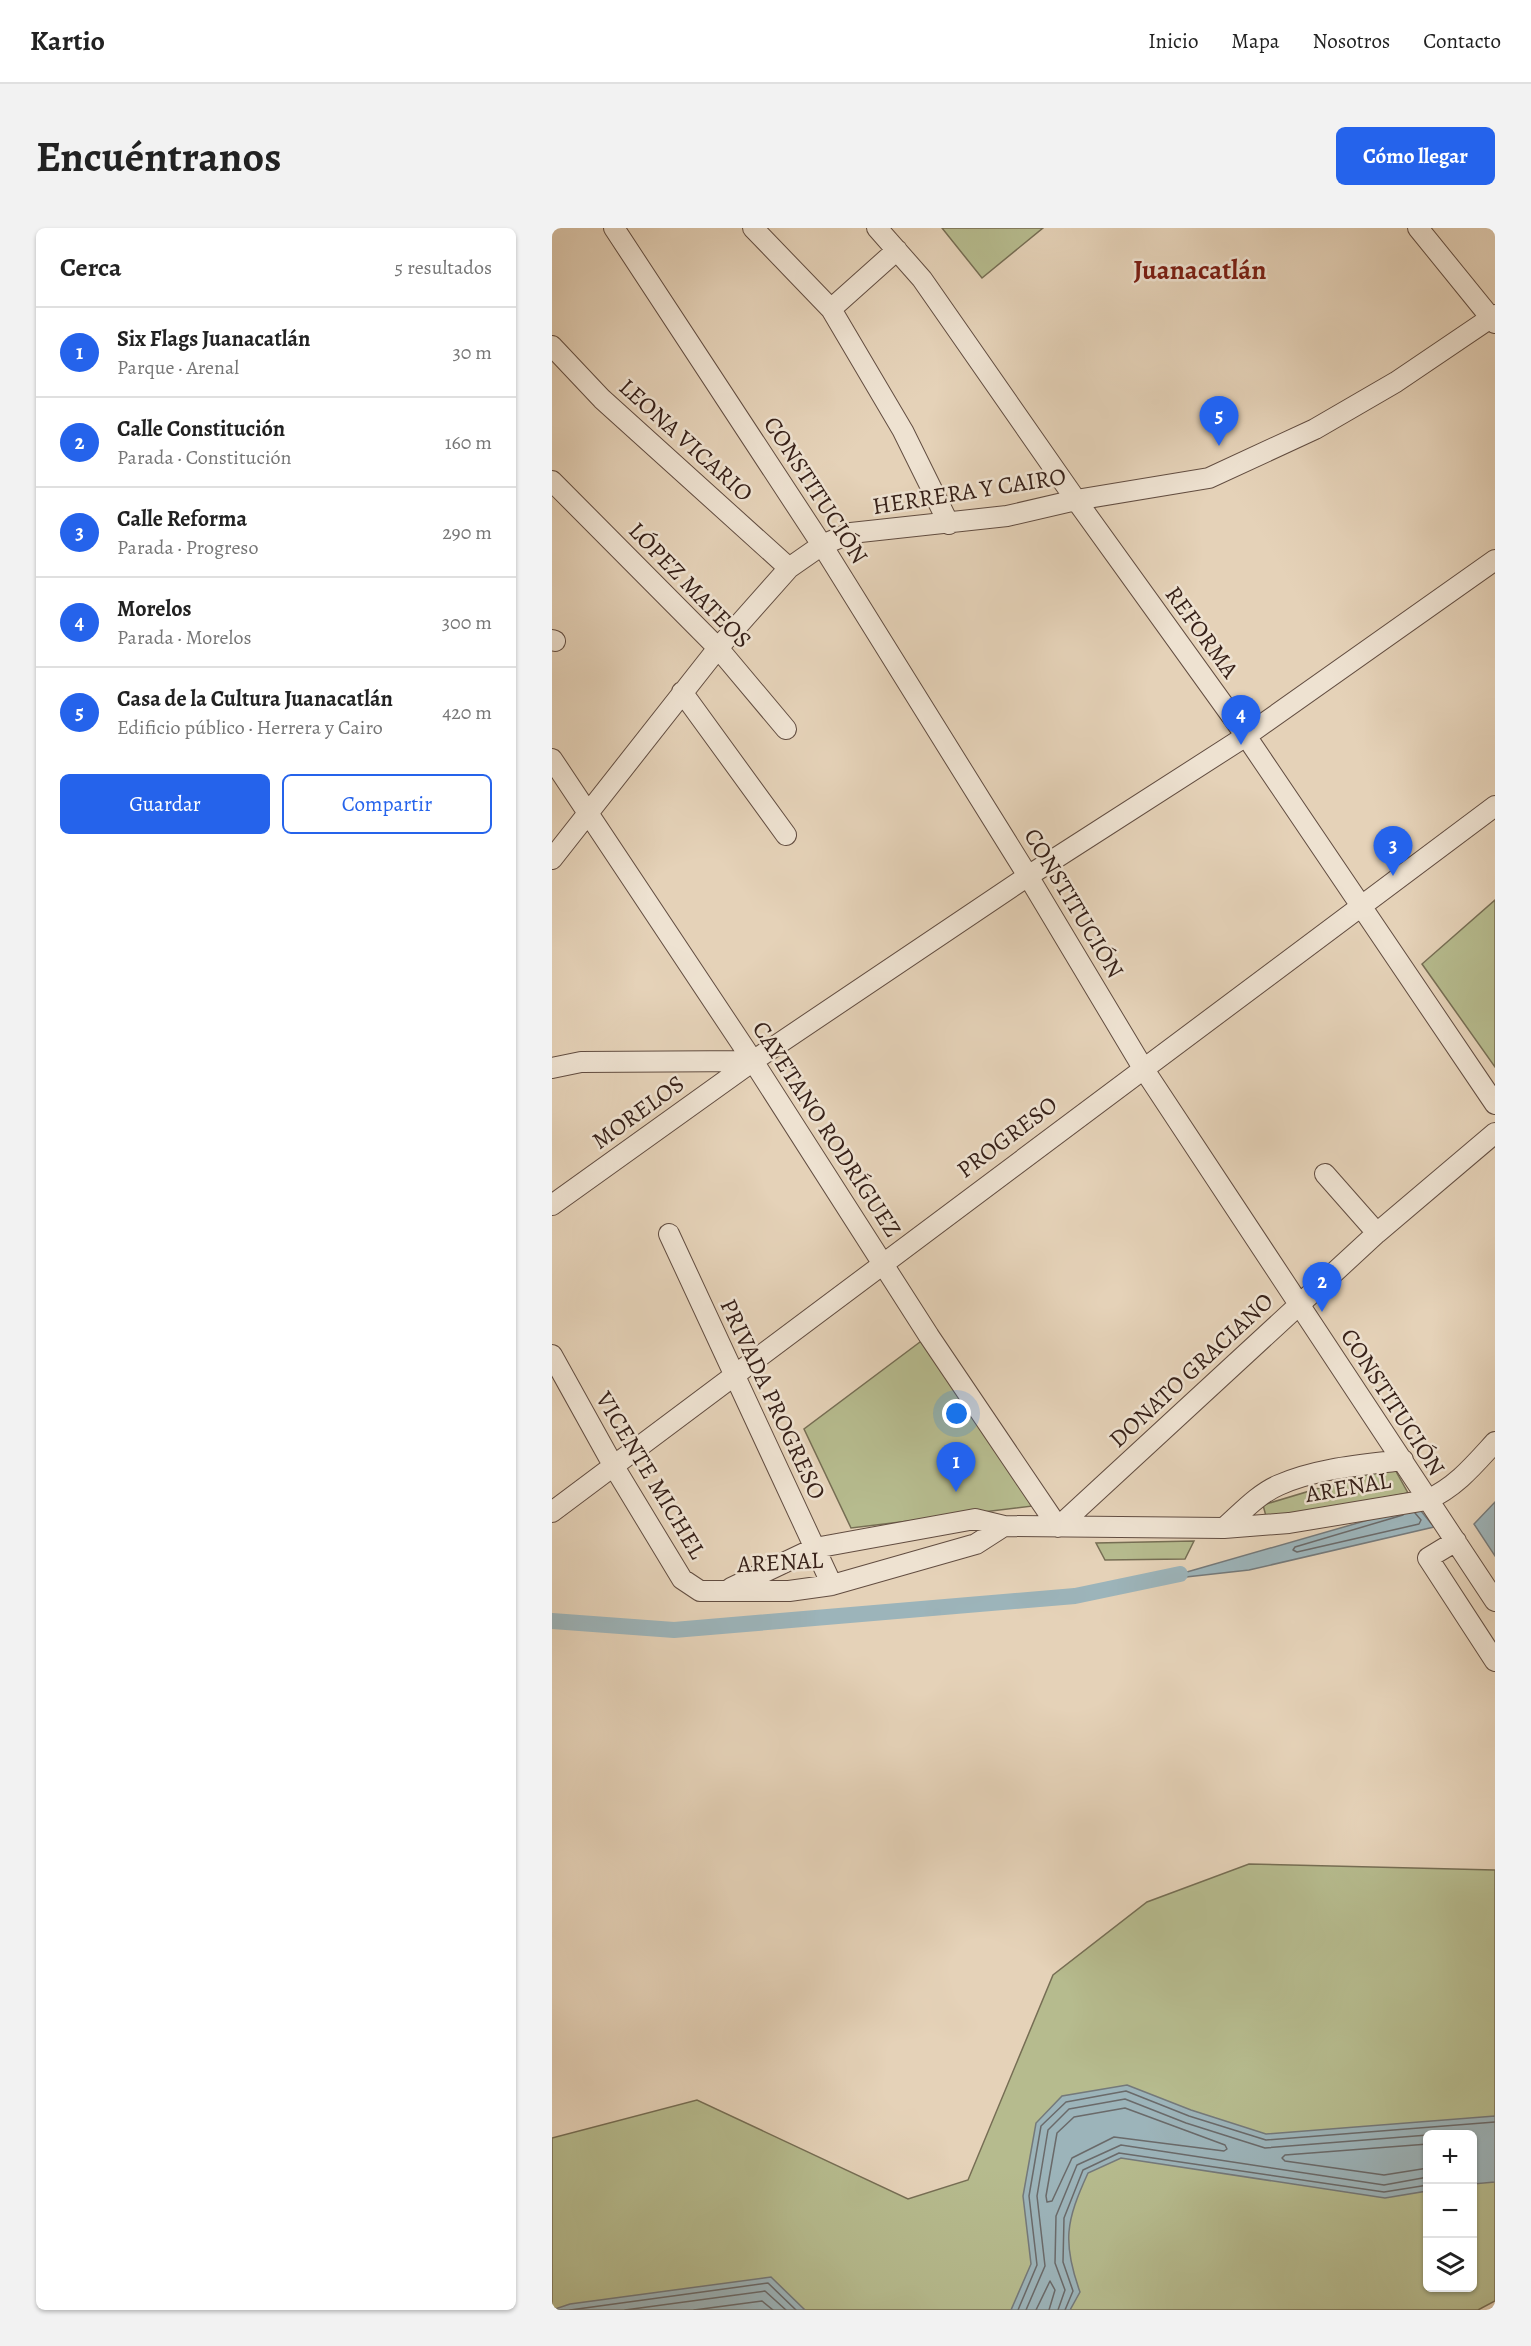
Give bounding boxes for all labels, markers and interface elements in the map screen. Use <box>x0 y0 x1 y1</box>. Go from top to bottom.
text: Kartio <box>30 22 105 60</box>
text: Inicio <box>1148 27 1198 55</box>
text: Mapa <box>1231 27 1280 55</box>
text: Nosotros <box>1313 27 1390 55</box>
text: Contacto <box>1423 27 1501 55</box>
button: Cómo llegar <box>1336 127 1495 185</box>
text: Encuéntranos <box>36 128 281 185</box>
text: Cerca <box>60 250 122 285</box>
district label: Juanacatlán <box>1134 252 1266 288</box>
text: 5 resultados <box>395 254 492 281</box>
text: Six Flags Juanacatlán <box>117 324 310 354</box>
text: 1 <box>76 339 83 366</box>
text: 30 m <box>452 339 492 366</box>
text: Parque · Arenal <box>117 354 239 381</box>
street label: LEONA VICARIO <box>612 371 760 509</box>
pin: 5 <box>1200 396 1238 446</box>
street label: CONSTITUCIÓN <box>756 410 876 570</box>
text: Calle Constitución <box>117 414 285 444</box>
text: 2 <box>75 429 84 456</box>
text: 160 m <box>445 429 492 456</box>
text: Parada · Constitución <box>117 444 291 471</box>
street label: HERRERA Y CAIRO <box>870 460 1068 522</box>
text: Calle Reforma <box>117 504 247 534</box>
street label: LÓPEZ MATEOS <box>621 515 759 655</box>
text: 3 <box>75 519 84 546</box>
text: 290 m <box>442 519 492 546</box>
text: Parada · Progreso <box>117 534 258 561</box>
street label: REFORMA <box>1158 580 1247 685</box>
text: Morelos <box>117 594 192 624</box>
text: 4 <box>75 609 84 636</box>
text: 300 m <box>442 609 492 636</box>
text: Parada · Morelos <box>117 624 251 651</box>
text: Casa de la Cultura Juanacatlán <box>117 684 393 714</box>
pin: 4 <box>1222 696 1260 745</box>
text: 5 <box>75 699 84 726</box>
text: 420 m <box>442 699 492 726</box>
text: Edificio público · Herrera y Cairo <box>117 714 383 741</box>
button: Guardar <box>60 774 270 834</box>
button: Compartir <box>282 774 492 834</box>
street label: CONSTITUCIÓN <box>1017 822 1131 984</box>
pin: 3 <box>1374 826 1412 876</box>
street label: CAYETANO RODRÍGUEZ <box>745 1015 909 1243</box>
street label: MORELOS <box>585 1068 691 1156</box>
street label: PROGRESO <box>950 1089 1064 1185</box>
pin: 2 <box>1302 1262 1342 1312</box>
street label: DONATO GRACIANO <box>1102 1285 1280 1455</box>
street label: PRIVADA PROGRESO <box>712 1293 834 1505</box>
street label: CONSTITUCIÓN <box>1333 1322 1453 1482</box>
street label: VICENTE MICHEL <box>588 1385 714 1565</box>
your location <box>942 1399 971 1428</box>
pin: 1 <box>936 1442 976 1492</box>
street label: ARENAL <box>1302 1464 1394 1510</box>
street label: ARENAL <box>735 1544 825 1580</box>
map controls <box>1423 2130 1477 2292</box>
button: + <box>1423 2130 1477 2184</box>
button: − <box>1423 2184 1477 2238</box>
button: layers <box>1423 2238 1477 2292</box>

